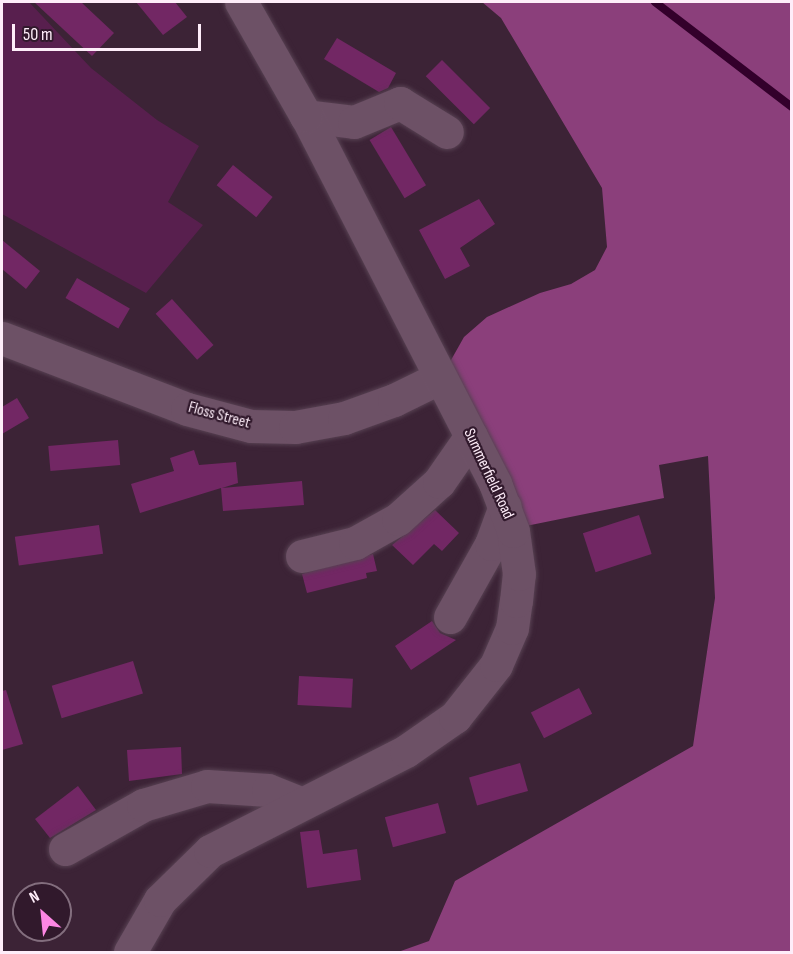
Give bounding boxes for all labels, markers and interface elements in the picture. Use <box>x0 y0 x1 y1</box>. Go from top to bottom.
scale bar <box>15 12 204 50</box>
text: 50 m <box>23 24 53 45</box>
street label: Floss Street <box>186 399 252 433</box>
street label: Summerfield Road <box>459 426 517 522</box>
north arrow <box>12 882 72 942</box>
text: N <box>26 887 43 908</box>

